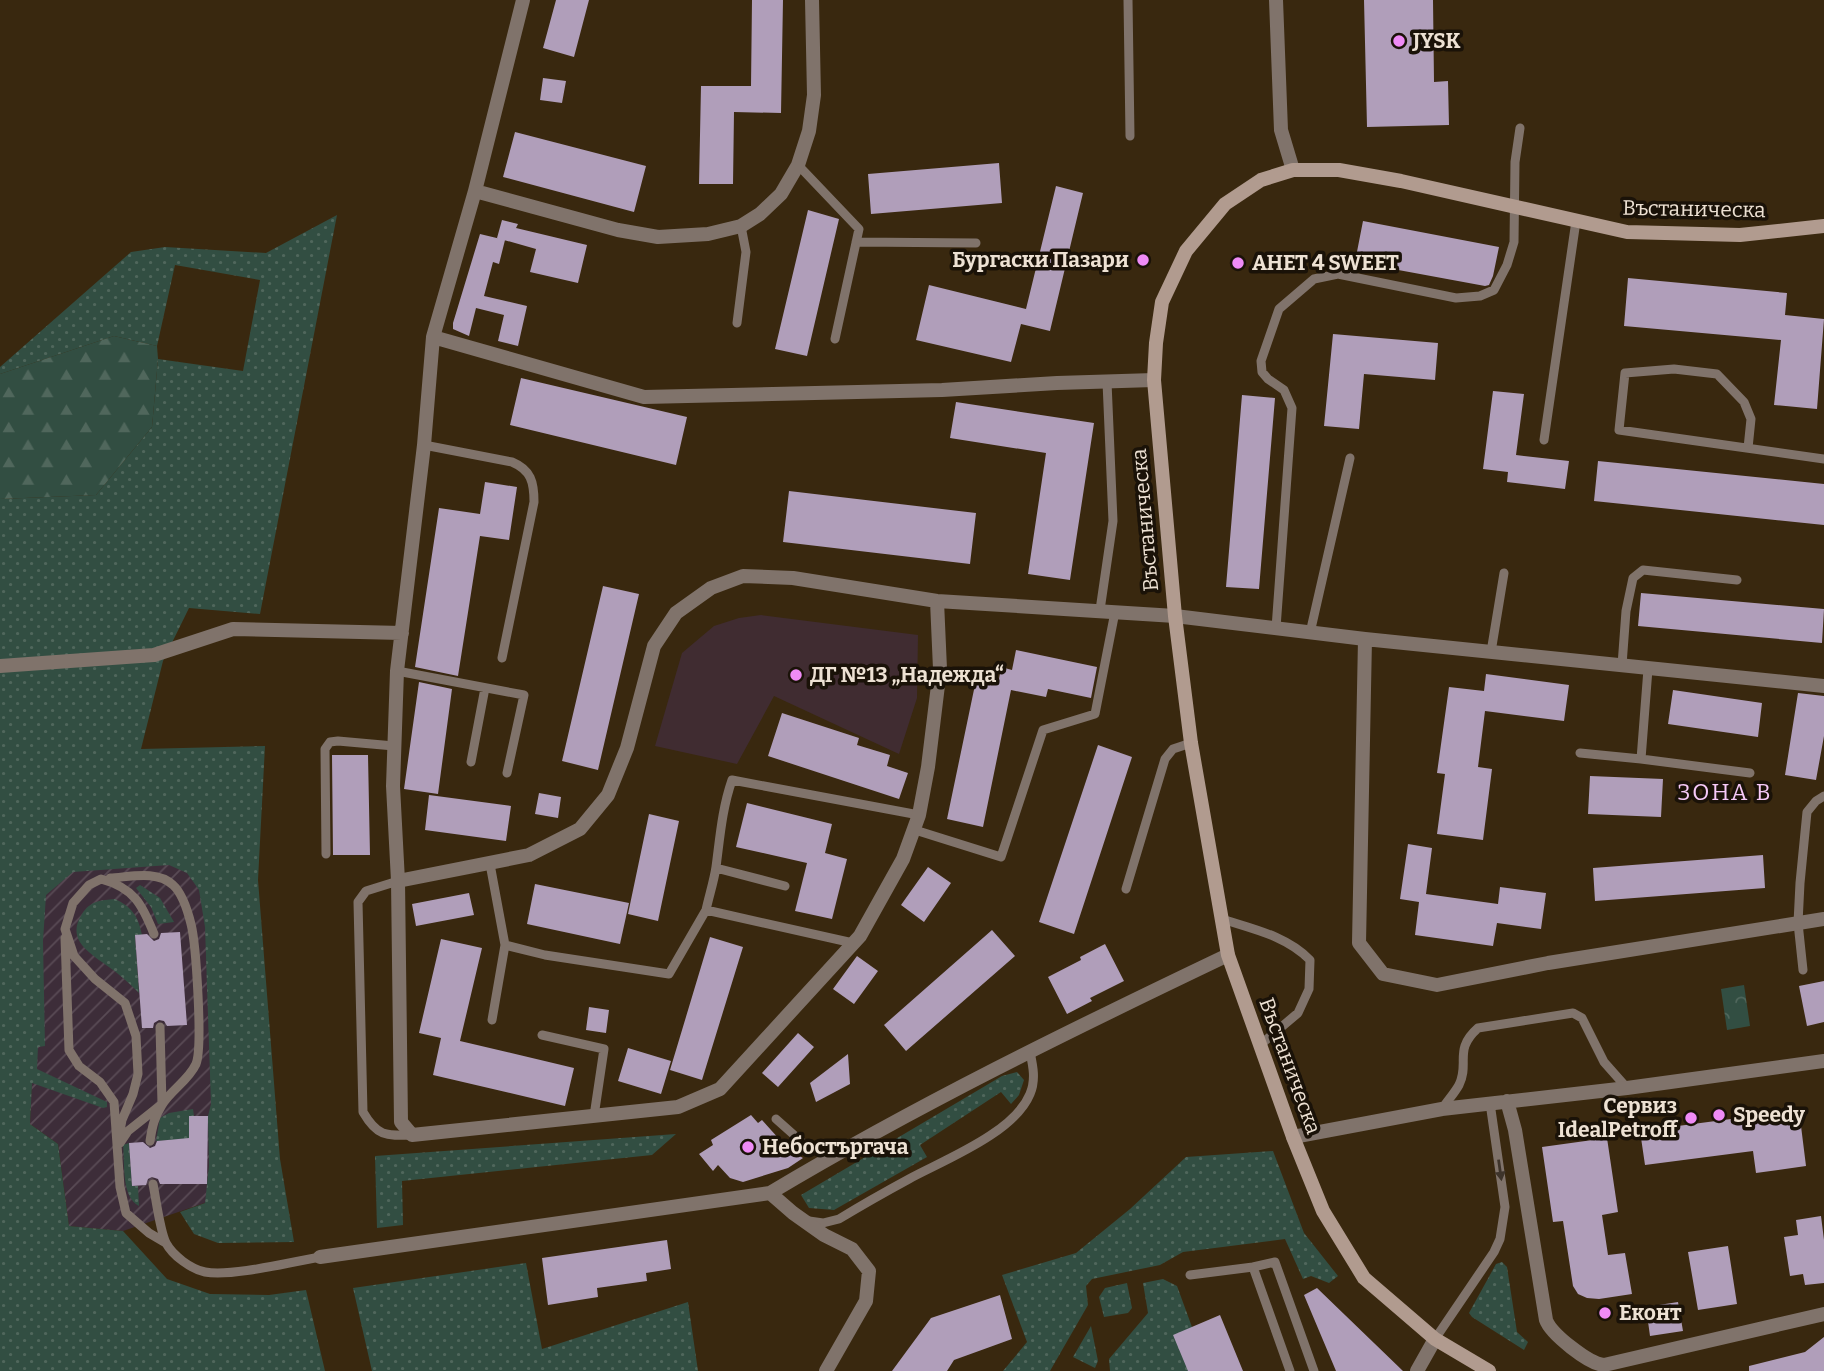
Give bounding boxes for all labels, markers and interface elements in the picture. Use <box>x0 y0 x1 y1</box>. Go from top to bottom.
place label: JYSK <box>1412 28 1461 54</box>
marker: JYSK <box>1391 33 1407 49</box>
street label: Въстаническа <box>1622 195 1766 223</box>
place label: Бургаски Пазари <box>952 247 1129 273</box>
place label: АНЕТ 4 SWEET <box>1252 250 1399 276</box>
marker: Бургаски Пазари <box>1135 252 1151 268</box>
marker: АНЕТ 4 SWEET <box>1230 255 1246 271</box>
street label: Въстаническа <box>1126 447 1164 592</box>
place label: ДГ №13 „Надежда“ <box>810 662 1004 688</box>
marker: ДГ №13 „Надежда“ <box>788 667 804 683</box>
district label: ЗОНА В <box>1677 778 1773 806</box>
street label: Въстаническа <box>1253 994 1327 1138</box>
place label: Сервиз IdealPetroff <box>1558 1093 1679 1143</box>
place label: Speedy <box>1733 1102 1805 1128</box>
marker: Speedy <box>1711 1107 1727 1123</box>
marker: Сервиз IdealPetroff <box>1683 1110 1699 1126</box>
place label: Небостъргача <box>762 1134 909 1160</box>
marker: Небостъргача <box>740 1139 756 1155</box>
one-way arrow <box>1495 1160 1506 1182</box>
place label: Еконт <box>1619 1300 1682 1326</box>
marker: Еконт <box>1597 1305 1613 1321</box>

